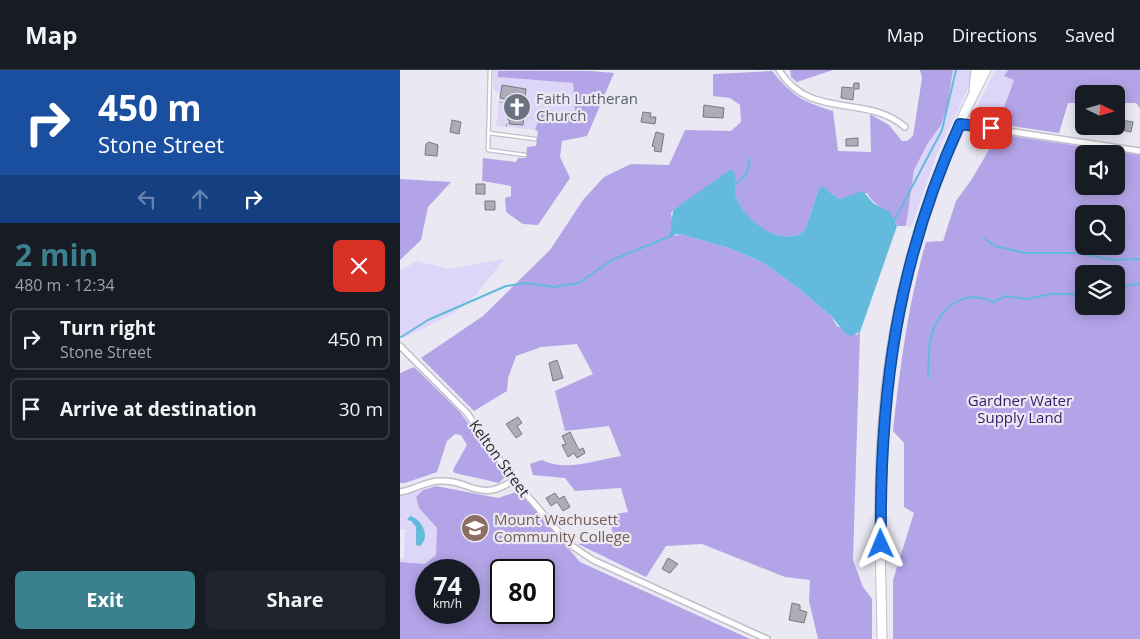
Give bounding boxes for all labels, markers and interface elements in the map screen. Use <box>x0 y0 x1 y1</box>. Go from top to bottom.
text: Map <box>25 18 77 51</box>
text: Map <box>887 23 924 47</box>
text: Directions <box>952 23 1037 47</box>
text: Saved <box>1065 23 1115 47</box>
text: 450 m <box>98 84 202 131</box>
north arrow <box>1075 85 1125 135</box>
map controls <box>1075 85 1125 315</box>
place label: Faith Lutheran Church <box>536 88 638 125</box>
icon: right <box>15 90 80 155</box>
church icon: Faith Lutheran Church <box>502 92 532 122</box>
pin <box>970 107 1012 149</box>
icon: arrive <box>977 114 1005 142</box>
text: Stone Street <box>98 129 224 159</box>
button: sound <box>1075 145 1125 195</box>
icon: left <box>133 185 161 213</box>
icon: ahead <box>186 185 214 213</box>
icon: right <box>239 185 267 213</box>
button: search <box>1075 205 1125 255</box>
text: 2 min <box>15 234 98 275</box>
button: close <box>333 240 385 292</box>
button: layers <box>1075 265 1125 315</box>
text: 480 m · 12:34 <box>15 274 115 296</box>
text: Turn right <box>60 315 155 341</box>
icon: right <box>17 325 45 353</box>
text: 450 m <box>328 326 383 352</box>
text: Stone Street <box>60 341 152 363</box>
park label: Gardner Water Supply Land <box>968 390 1072 427</box>
icon: arrive <box>17 395 45 423</box>
text: Arrive at destination <box>60 396 257 422</box>
text: 30 m <box>339 396 383 422</box>
street label: Kelton Street <box>465 415 535 501</box>
place label: Mount Wachusett Community College <box>494 509 630 546</box>
school or university icon: Mount Wachusett Community College <box>460 513 490 543</box>
position arrow <box>854 517 906 569</box>
speed limit sign: 80 <box>490 559 555 624</box>
text: 74 <box>433 568 462 602</box>
button: Exit <box>15 571 195 629</box>
button: Share <box>205 571 385 629</box>
text: km/h <box>433 595 462 612</box>

